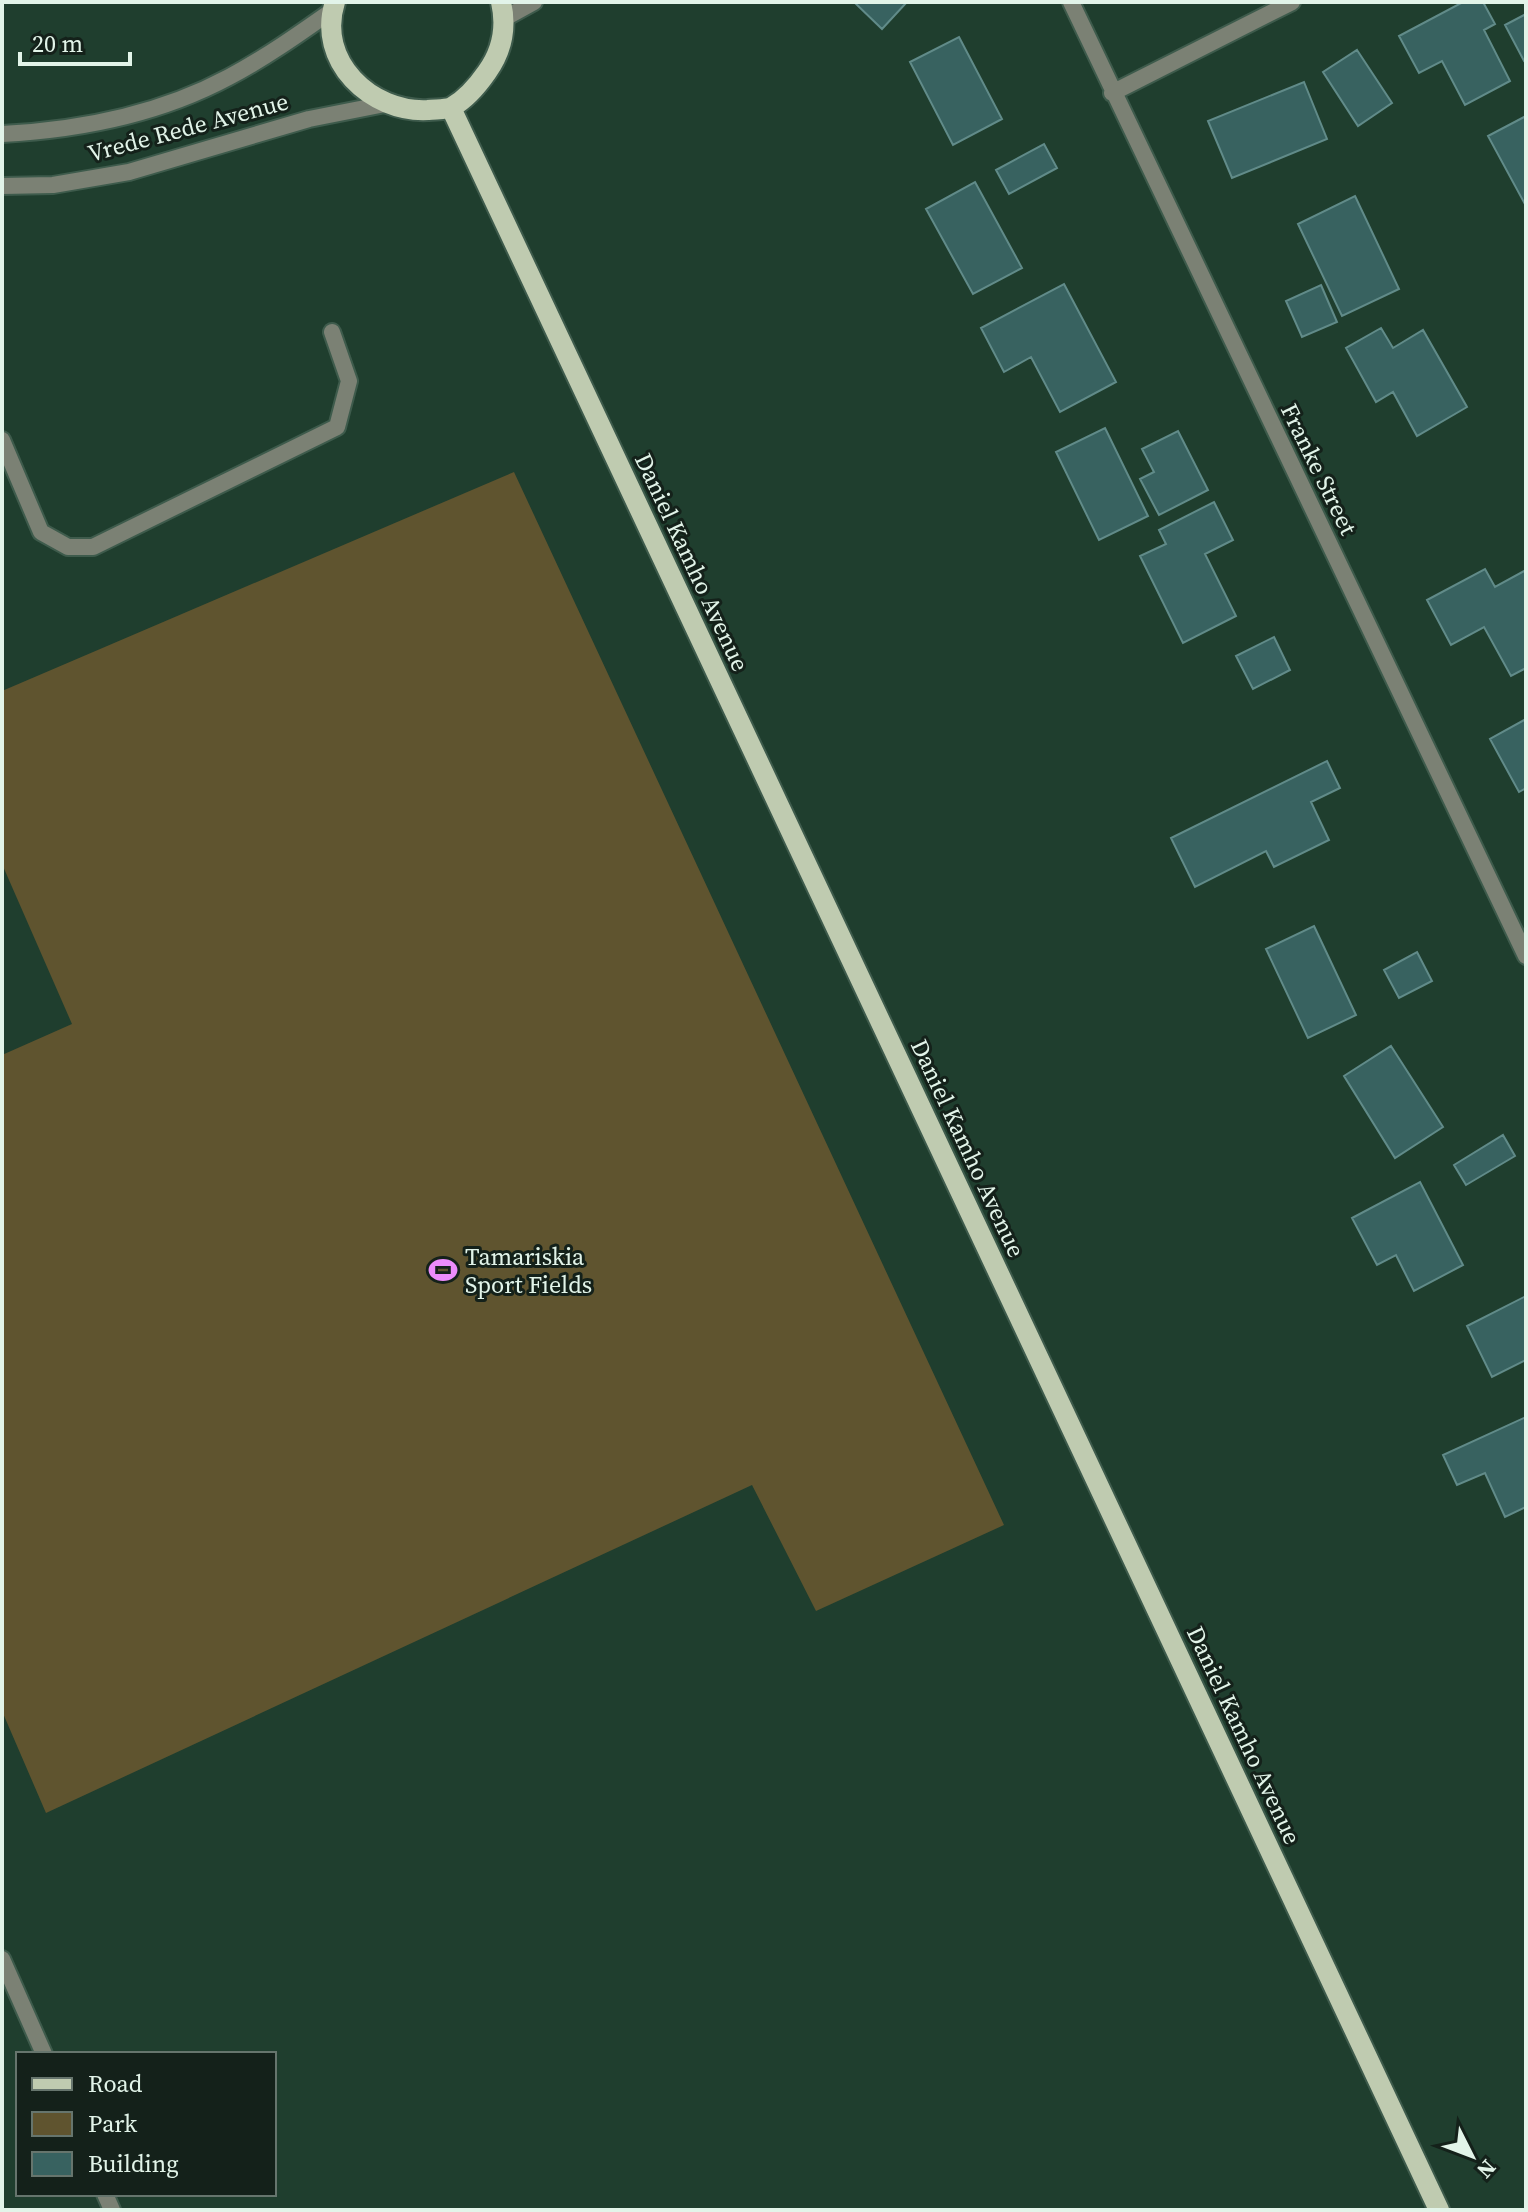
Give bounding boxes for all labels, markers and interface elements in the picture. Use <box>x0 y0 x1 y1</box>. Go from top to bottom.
scale bar <box>20 16 130 66</box>
text: 20 m <box>32 27 83 60</box>
street label: Vrede Rede Avenue <box>84 84 292 170</box>
street label: Franke Street <box>1273 398 1365 540</box>
street label: Daniel Kamho Avenue <box>627 448 757 676</box>
street label: Daniel Kamho Avenue <box>903 1034 1033 1262</box>
place label: Tamariskia Sport Fields <box>465 1240 592 1301</box>
sports icon: Tamariskia Sport Fields <box>428 1255 458 1285</box>
street label: Daniel Kamho Avenue <box>1179 1621 1309 1849</box>
legend <box>16 2052 276 2196</box>
text: Road <box>88 2067 143 2100</box>
text: Park <box>88 2107 138 2140</box>
north arrow <box>1432 2116 1512 2196</box>
text: Building <box>88 2147 179 2180</box>
text: N <box>1470 2153 1503 2185</box>

